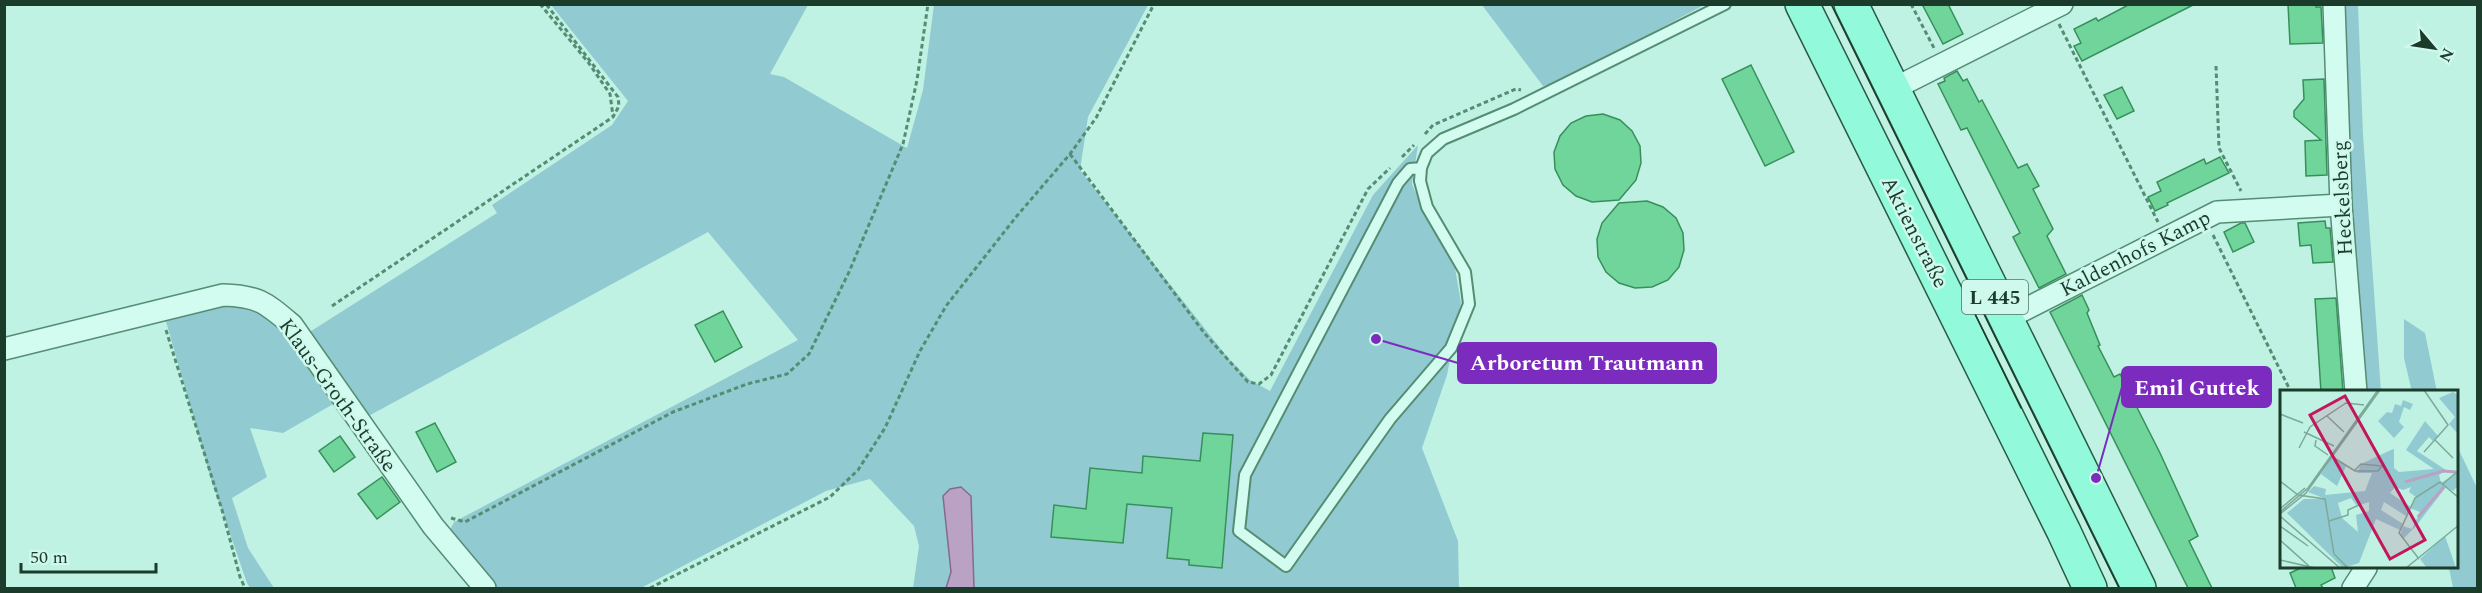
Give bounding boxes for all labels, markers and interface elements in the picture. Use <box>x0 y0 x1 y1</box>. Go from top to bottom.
north arrow <box>2404 18 2464 78</box>
text: N <box>2433 43 2460 66</box>
street label: Heckelsberg <box>2324 139 2362 256</box>
street label: Aktienstraße <box>1872 171 1956 294</box>
street label: Kaldenhofs Kamp <box>2055 202 2216 306</box>
road number: L 445 <box>1962 280 2028 314</box>
street label: Klaus-Groth-Straße <box>270 312 404 479</box>
callout: Arboretum Trautmann <box>1458 343 1716 383</box>
text: Arboretum Trautmann <box>1470 347 1704 380</box>
callout: Emil Guttek <box>2122 367 2271 407</box>
text: Emil Guttek <box>2134 372 2260 405</box>
inset map <box>2280 390 2458 569</box>
scale bar <box>21 536 156 574</box>
text: 50 m <box>30 544 68 571</box>

